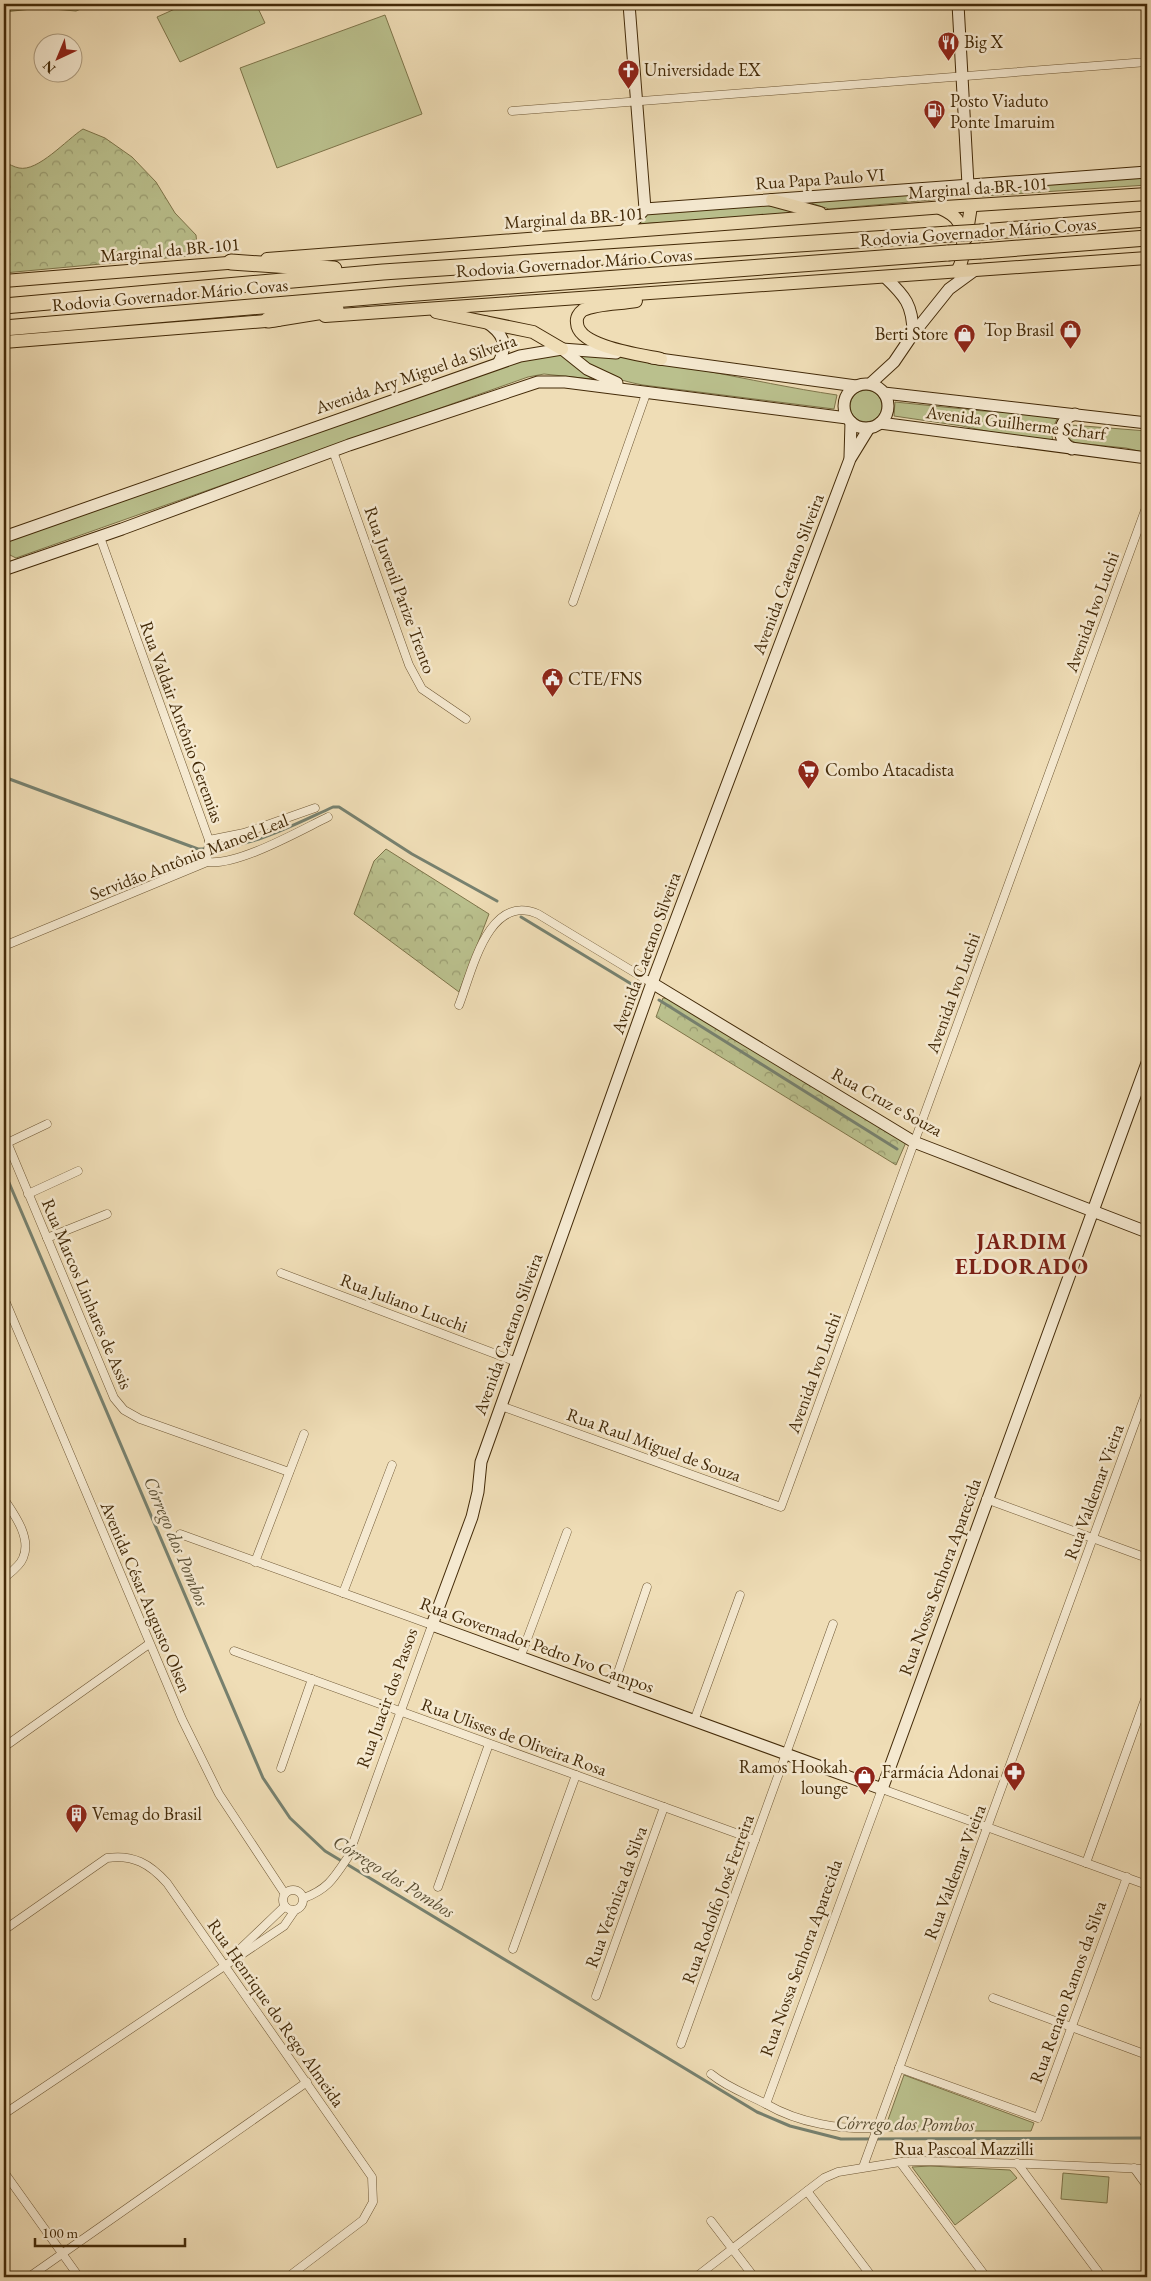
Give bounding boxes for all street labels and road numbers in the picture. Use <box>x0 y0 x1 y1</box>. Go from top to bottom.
street label: Rua Papa Paulo VI <box>754 163 886 195</box>
street label: Marginal da BR-101 <box>907 171 1049 204</box>
street label: Marginal da BR-101 <box>503 201 645 234</box>
street label: Rodovia Governador Mário Covas <box>859 212 1097 251</box>
street label: Marginal da BR-101 <box>99 232 241 267</box>
street label: Rodovia Governador Mário Covas <box>455 243 693 282</box>
street label: Rodovia Governador Mário Covas <box>51 273 289 316</box>
street label: Avenida Ary Miguel da Silveira <box>311 328 520 419</box>
street label: Avenida Guilherme Scharf <box>924 400 1110 445</box>
street label: Avenida Caetano Silveira <box>746 489 829 658</box>
street label: Rua Juvenil Parize Trento <box>359 503 441 677</box>
street label: Avenida Ivo Luchi <box>1059 548 1124 676</box>
street label: Rua Valdair Antônio Geremias <box>135 618 230 826</box>
street label: Servidão Antônio Manoel Leal <box>86 808 291 905</box>
street label: Avenida Caetano Silveira <box>605 868 686 1038</box>
street label: Avenida Ivo Luchi <box>920 929 985 1057</box>
street label: Rua Cruz e Souza <box>828 1062 947 1142</box>
street label: Rua Marcos Linhares de Assis <box>37 1195 138 1393</box>
street label: Avenida Caetano Silveira <box>467 1249 548 1419</box>
street label: Rua Juliano Lucchi <box>337 1268 472 1338</box>
street label: Avenida Ivo Luchi <box>781 1309 846 1437</box>
street label: Rua Raul Miguel de Souza <box>564 1402 745 1487</box>
street label: Rua Valdemar Vieira <box>1058 1420 1129 1563</box>
street label: Rua Nossa Senhora Aparecida <box>893 1474 986 1679</box>
street label: Avenida César Augusto Olsen <box>95 1497 197 1696</box>
street label: Rua Governador Pedro Ivo Campos <box>417 1591 657 1698</box>
street label: Rua Juacir dos Passos <box>351 1625 423 1771</box>
street label: Rua Ulisses de Oliveira Rosa <box>418 1692 611 1781</box>
street label: Rua Valdemar Vieira <box>918 1800 991 1943</box>
street label: Rua Rodolfo José Ferreira <box>676 1810 759 1987</box>
street label: Rua Verônica da Silva <box>579 1822 652 1971</box>
street label: Rua Nossa Senhora Aparecida <box>754 1855 847 2060</box>
street label: Rua Renato Ramos da Silva <box>1024 1897 1111 2086</box>
street label: Rua Henrique do Rego Almeida <box>203 1914 351 2112</box>
street label: Rua Pascoal Mazzilli <box>894 2137 1034 2160</box>

